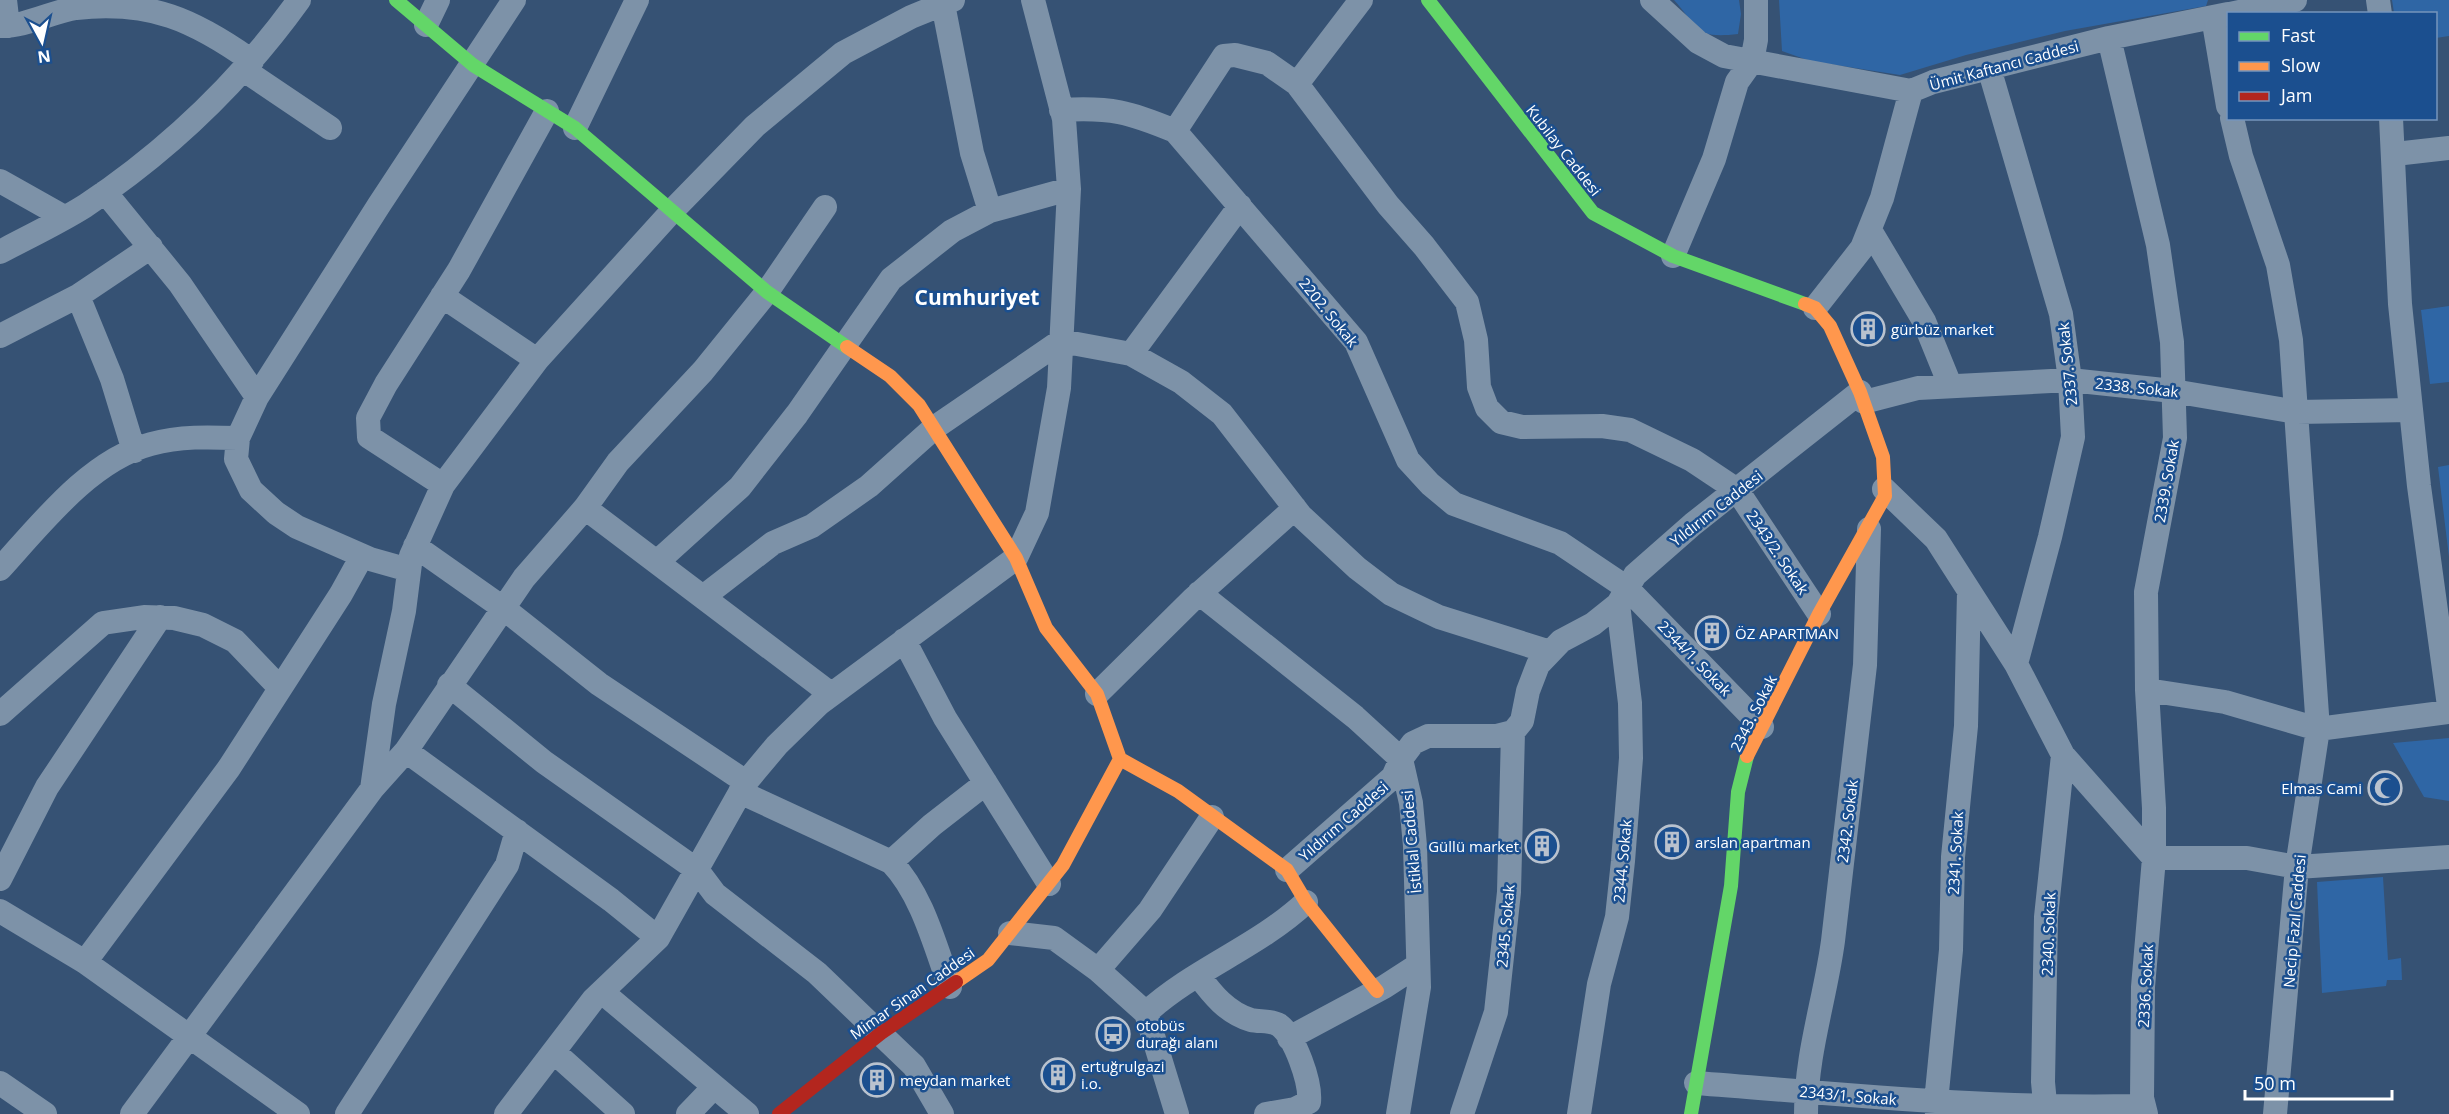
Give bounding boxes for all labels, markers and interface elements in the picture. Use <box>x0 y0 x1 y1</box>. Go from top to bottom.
north arrow <box>12 12 72 72</box>
legend <box>2227 12 2437 120</box>
text: Fast <box>2281 23 2315 47</box>
street label: Ümit Kaftancı Caddesi <box>1927 35 2081 95</box>
text: N <box>36 45 52 69</box>
text: Slow <box>2281 53 2320 77</box>
text: Jam <box>2279 83 2313 107</box>
street label: Kubilay Caddesi <box>1522 100 1606 200</box>
street label: 2202. Sokak <box>1295 273 1363 351</box>
district label: Cumhuriyet <box>915 283 1039 311</box>
building icon: gürbüz market <box>1850 311 1886 347</box>
place label: gürbüz market <box>1891 319 1994 339</box>
street label: 2337. Sokak <box>2053 321 2081 407</box>
street label: 2338. Sokak <box>2094 373 2180 401</box>
street label: 2339. Sokak <box>2149 438 2183 524</box>
street label: Yıldırım Caddesi <box>1666 466 1766 550</box>
street label: 2343/2. Sokak <box>1742 506 1814 598</box>
building icon: ÖZ APARTMAN <box>1694 615 1730 651</box>
street label: 2344/1. Sokak <box>1654 616 1736 700</box>
place label: ÖZ APARTMAN <box>1735 623 1839 643</box>
street label: 2343. Sokak <box>1725 671 1781 755</box>
mosque icon: Elmas Cami <box>2367 770 2403 806</box>
street label: Yıldırım Caddesi <box>1294 777 1392 865</box>
street label: 2342. Sokak <box>1832 778 1862 864</box>
place label: Elmas Cami <box>2281 778 2362 798</box>
street label: İstiklal Caddesi <box>1397 789 1425 895</box>
street label: 2341. Sokak <box>1943 811 1967 895</box>
street label: 2344. Sokak <box>1608 818 1636 903</box>
building icon: arslan apartman <box>1654 824 1690 860</box>
building icon: Güllü market <box>1524 828 1560 864</box>
place label: arslan apartman <box>1695 832 1811 852</box>
place label: Güllü market <box>1428 836 1519 856</box>
street label: Necip Fazıl Caddesi <box>2278 853 2310 989</box>
street label: 2345. Sokak <box>1491 883 1519 968</box>
street label: 2340. Sokak <box>2037 892 2059 976</box>
street label: Mimar Sinan Caddesi <box>846 942 978 1044</box>
street label: 2336. Sokak <box>2133 944 2157 1028</box>
place label: otobüs durağı alanı <box>1136 1015 1218 1052</box>
bus stop icon: otobüs durağı alanı <box>1095 1016 1131 1052</box>
place label: ertuğrulgazi i.o. <box>1081 1056 1165 1093</box>
building icon: ertuğrulgazi i.o. <box>1040 1057 1076 1093</box>
building icon: meydan market <box>859 1062 895 1098</box>
scale bar <box>2245 1063 2392 1101</box>
place label: meydan market <box>900 1070 1010 1090</box>
text: 50 m <box>2254 1071 2296 1095</box>
street label: 2343/1. Sokak <box>1799 1081 1898 1109</box>

